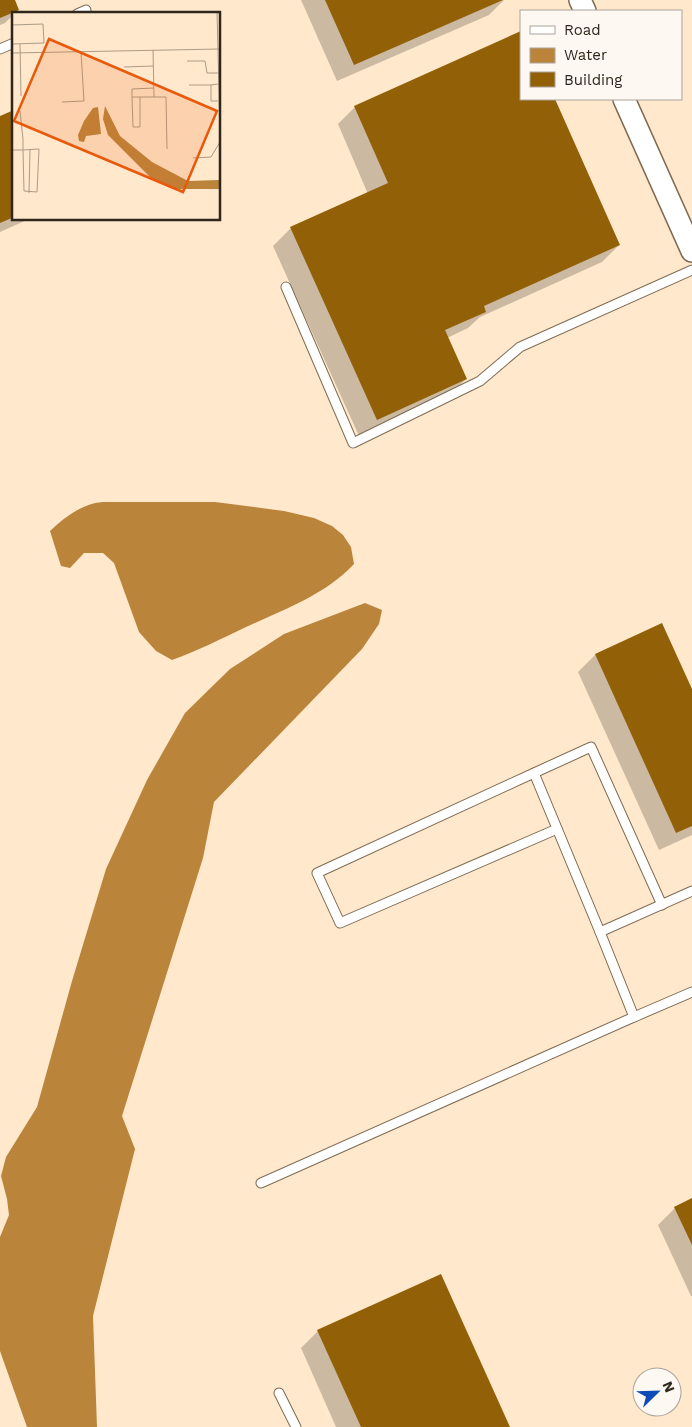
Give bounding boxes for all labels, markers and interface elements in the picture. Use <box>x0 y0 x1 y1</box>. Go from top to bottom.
legend <box>520 10 682 100</box>
inset map <box>12 12 220 220</box>
text: Road <box>564 21 601 39</box>
text: Water <box>564 46 607 64</box>
text: Building <box>564 71 622 89</box>
north arrow <box>632 1367 682 1417</box>
text: N <box>660 1379 678 1395</box>

